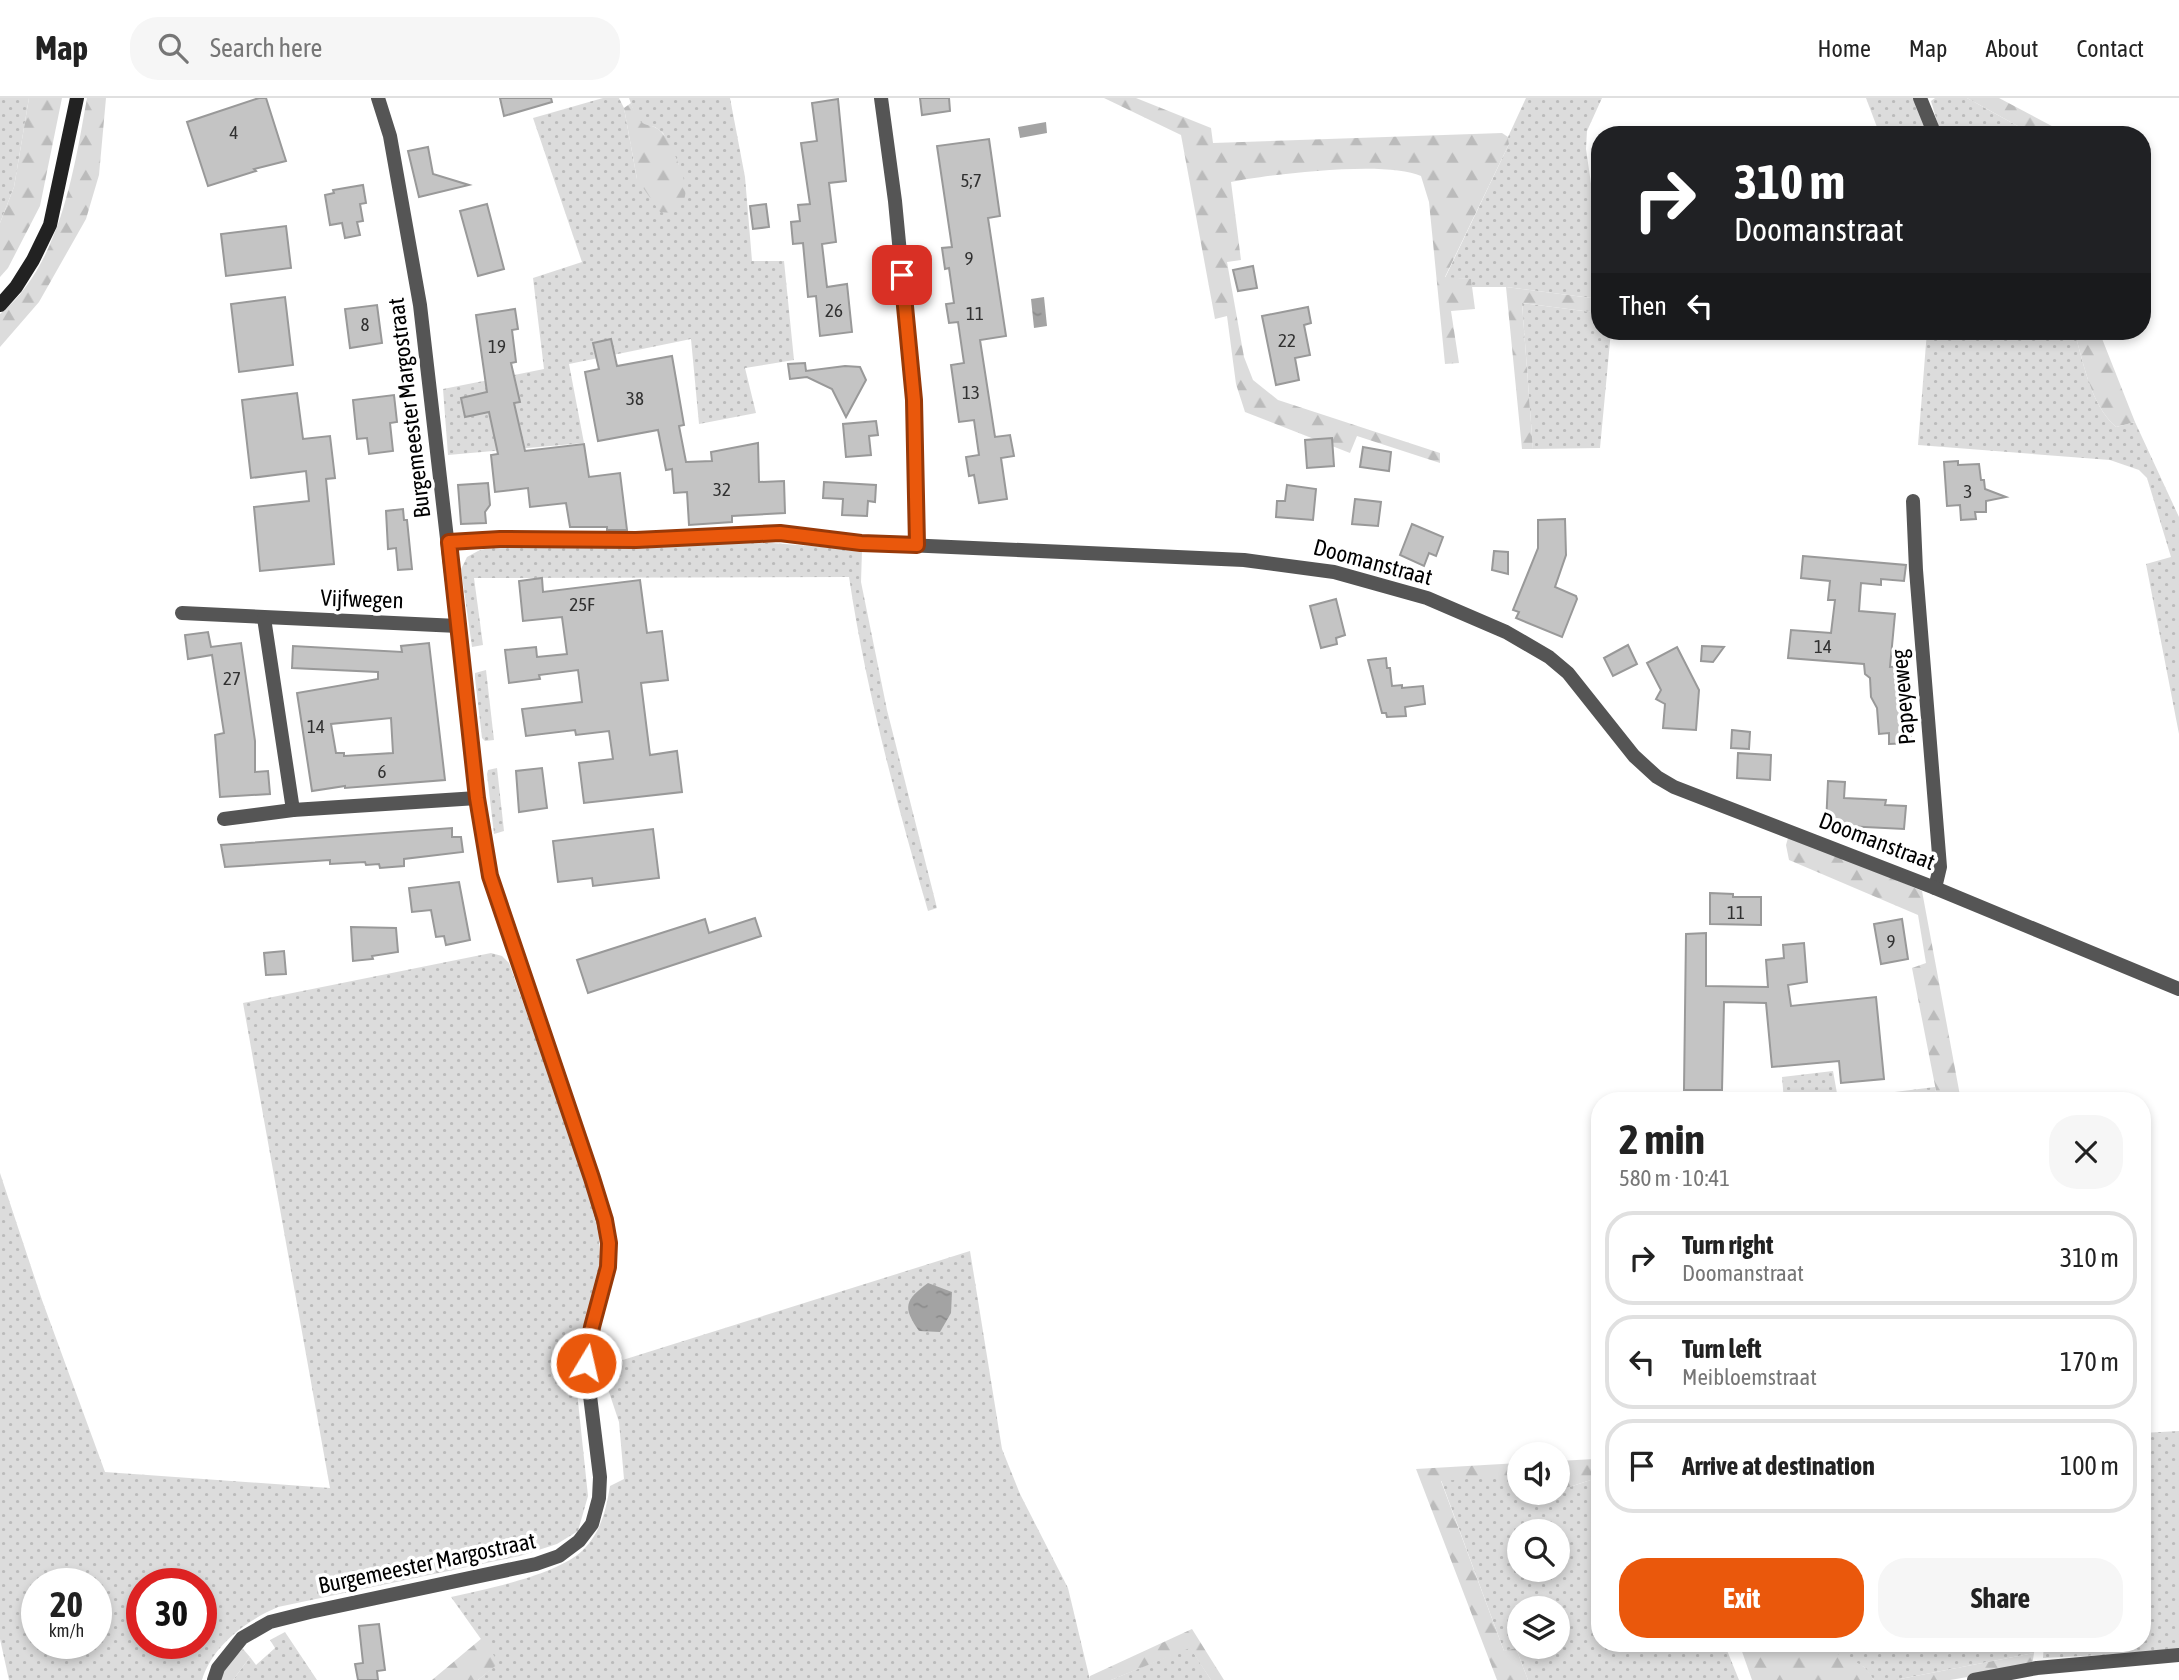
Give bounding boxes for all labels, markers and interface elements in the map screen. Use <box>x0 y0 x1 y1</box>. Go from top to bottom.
search box <box>130 17 620 80</box>
text: Map <box>35 29 88 67</box>
icon: search <box>154 29 192 67</box>
text: Search here <box>210 33 322 63</box>
text: Home <box>1817 35 1871 62</box>
text: Map <box>1909 35 1947 62</box>
text: About <box>1985 35 2038 62</box>
text: Contact <box>2076 35 2144 62</box>
house number: 4 <box>230 121 239 143</box>
text: 310 m <box>1734 153 1845 209</box>
icon: right <box>1619 154 1710 245</box>
house number: 5;7 <box>960 169 982 191</box>
text: Doomanstraat <box>1734 211 1904 248</box>
pin <box>872 245 932 305</box>
house number: 9 <box>965 247 974 269</box>
icon: arrive <box>883 256 921 294</box>
icon: left <box>1681 287 1719 325</box>
text: Then <box>1619 291 1667 321</box>
street label: Burgemeester Margostraat <box>383 296 435 520</box>
house number: 26 <box>825 299 843 321</box>
house number: 11 <box>966 302 984 324</box>
house number: 8 <box>361 313 370 335</box>
house number: 22 <box>1278 329 1296 351</box>
house number: 19 <box>488 335 506 357</box>
house number: 13 <box>962 381 980 403</box>
house number: 38 <box>626 387 644 409</box>
house number: 32 <box>713 478 731 500</box>
house number: 3 <box>1964 480 1972 502</box>
street label: Doomanstraat <box>1311 534 1435 590</box>
street label: Vijfwegen <box>320 585 404 613</box>
house number: 25F <box>569 593 595 615</box>
house number: 14 <box>1814 635 1832 657</box>
street label: Papeyeweg <box>1886 648 1920 746</box>
house number: 27 <box>223 667 241 689</box>
house number: 14 <box>307 715 325 737</box>
house number: 6 <box>378 760 387 782</box>
street label: Doomanstraat <box>1815 807 1939 875</box>
house number: 11 <box>1727 901 1745 923</box>
house number: 9 <box>1887 930 1896 952</box>
text: 2 min <box>1619 1115 1705 1163</box>
button: close <box>2049 1115 2123 1189</box>
text: 580 m · 10:41 <box>1619 1165 1730 1191</box>
text: Turn right <box>1682 1230 1773 1260</box>
icon: right <box>1623 1239 1661 1277</box>
text: 310 m <box>2060 1243 2119 1273</box>
text: Doomanstraat <box>1682 1260 1804 1286</box>
position arrow <box>549 1326 623 1400</box>
text: Turn left <box>1682 1334 1762 1364</box>
icon: left <box>1623 1343 1661 1381</box>
text: 170 m <box>2060 1347 2119 1377</box>
text: Meibloemstraat <box>1682 1364 1817 1390</box>
map controls <box>1507 1442 1570 1659</box>
button: sound <box>1507 1442 1570 1505</box>
icon: arrive <box>1623 1447 1661 1485</box>
text: Arrive at destination <box>1682 1451 1875 1481</box>
text: 100 m <box>2060 1451 2119 1481</box>
button: search <box>1507 1519 1570 1582</box>
street label: Burgemeester Margostraat <box>316 1527 538 1599</box>
button: Exit <box>1619 1558 1864 1638</box>
button: Share <box>1878 1558 2123 1638</box>
speed limit sign: 30 <box>126 1568 217 1659</box>
text: 20 <box>50 1584 83 1624</box>
button: layers <box>1507 1596 1570 1659</box>
text: km/h <box>49 1620 84 1641</box>

